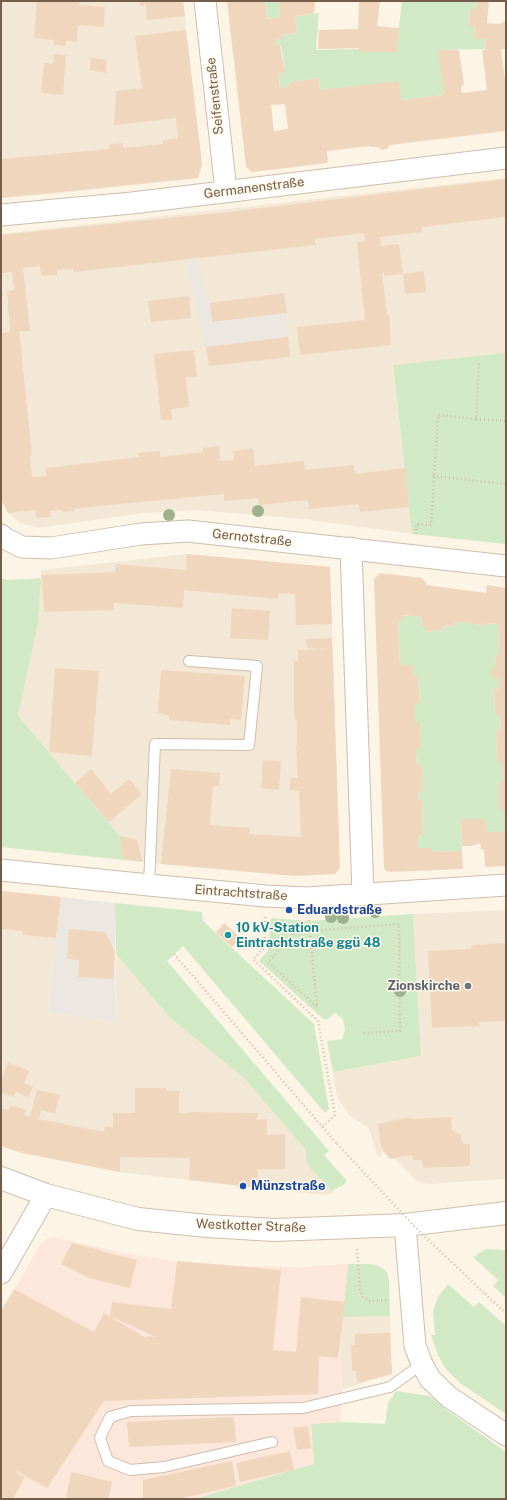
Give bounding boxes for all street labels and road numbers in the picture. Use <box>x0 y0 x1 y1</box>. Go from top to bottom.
street label: Seifenstraße <box>203 57 227 135</box>
street label: Germanenstraße <box>203 174 305 202</box>
street label: Gernotstraße <box>211 526 293 550</box>
street label: Eintrachtstraße <box>194 882 288 904</box>
street label: Westkotter Straße <box>196 1216 306 1236</box>

